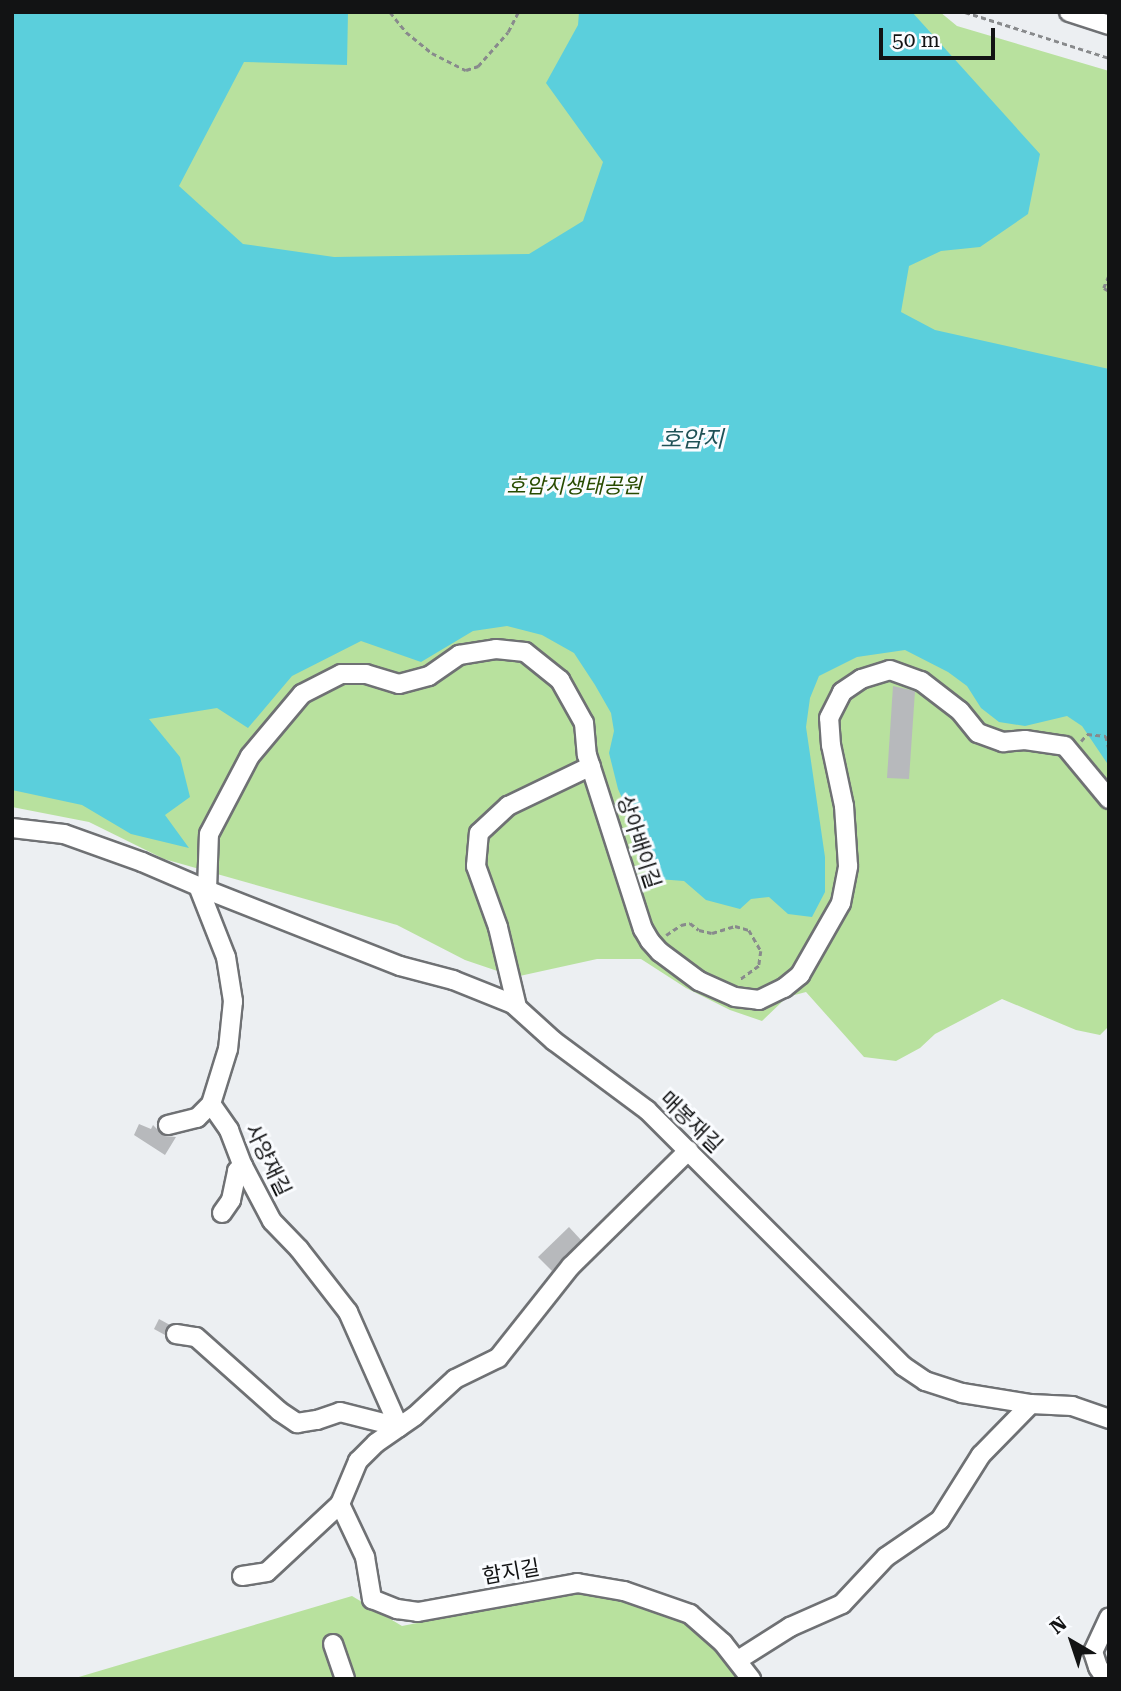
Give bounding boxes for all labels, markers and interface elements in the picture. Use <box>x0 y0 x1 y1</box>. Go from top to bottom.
scale bar <box>883 14 998 58</box>
text: 50 m <box>892 28 940 52</box>
water label: 호암지 <box>660 426 724 454</box>
park label: 호암지생태공원 <box>506 473 642 499</box>
street label: 상아배이길 <box>612 792 666 892</box>
street label: 매봉재길 <box>654 1086 728 1158</box>
street label: 사양재길 <box>240 1120 296 1200</box>
street label: 함지길 <box>480 1555 542 1589</box>
north arrow <box>1037 1607 1107 1677</box>
text: N <box>1046 1612 1071 1639</box>

